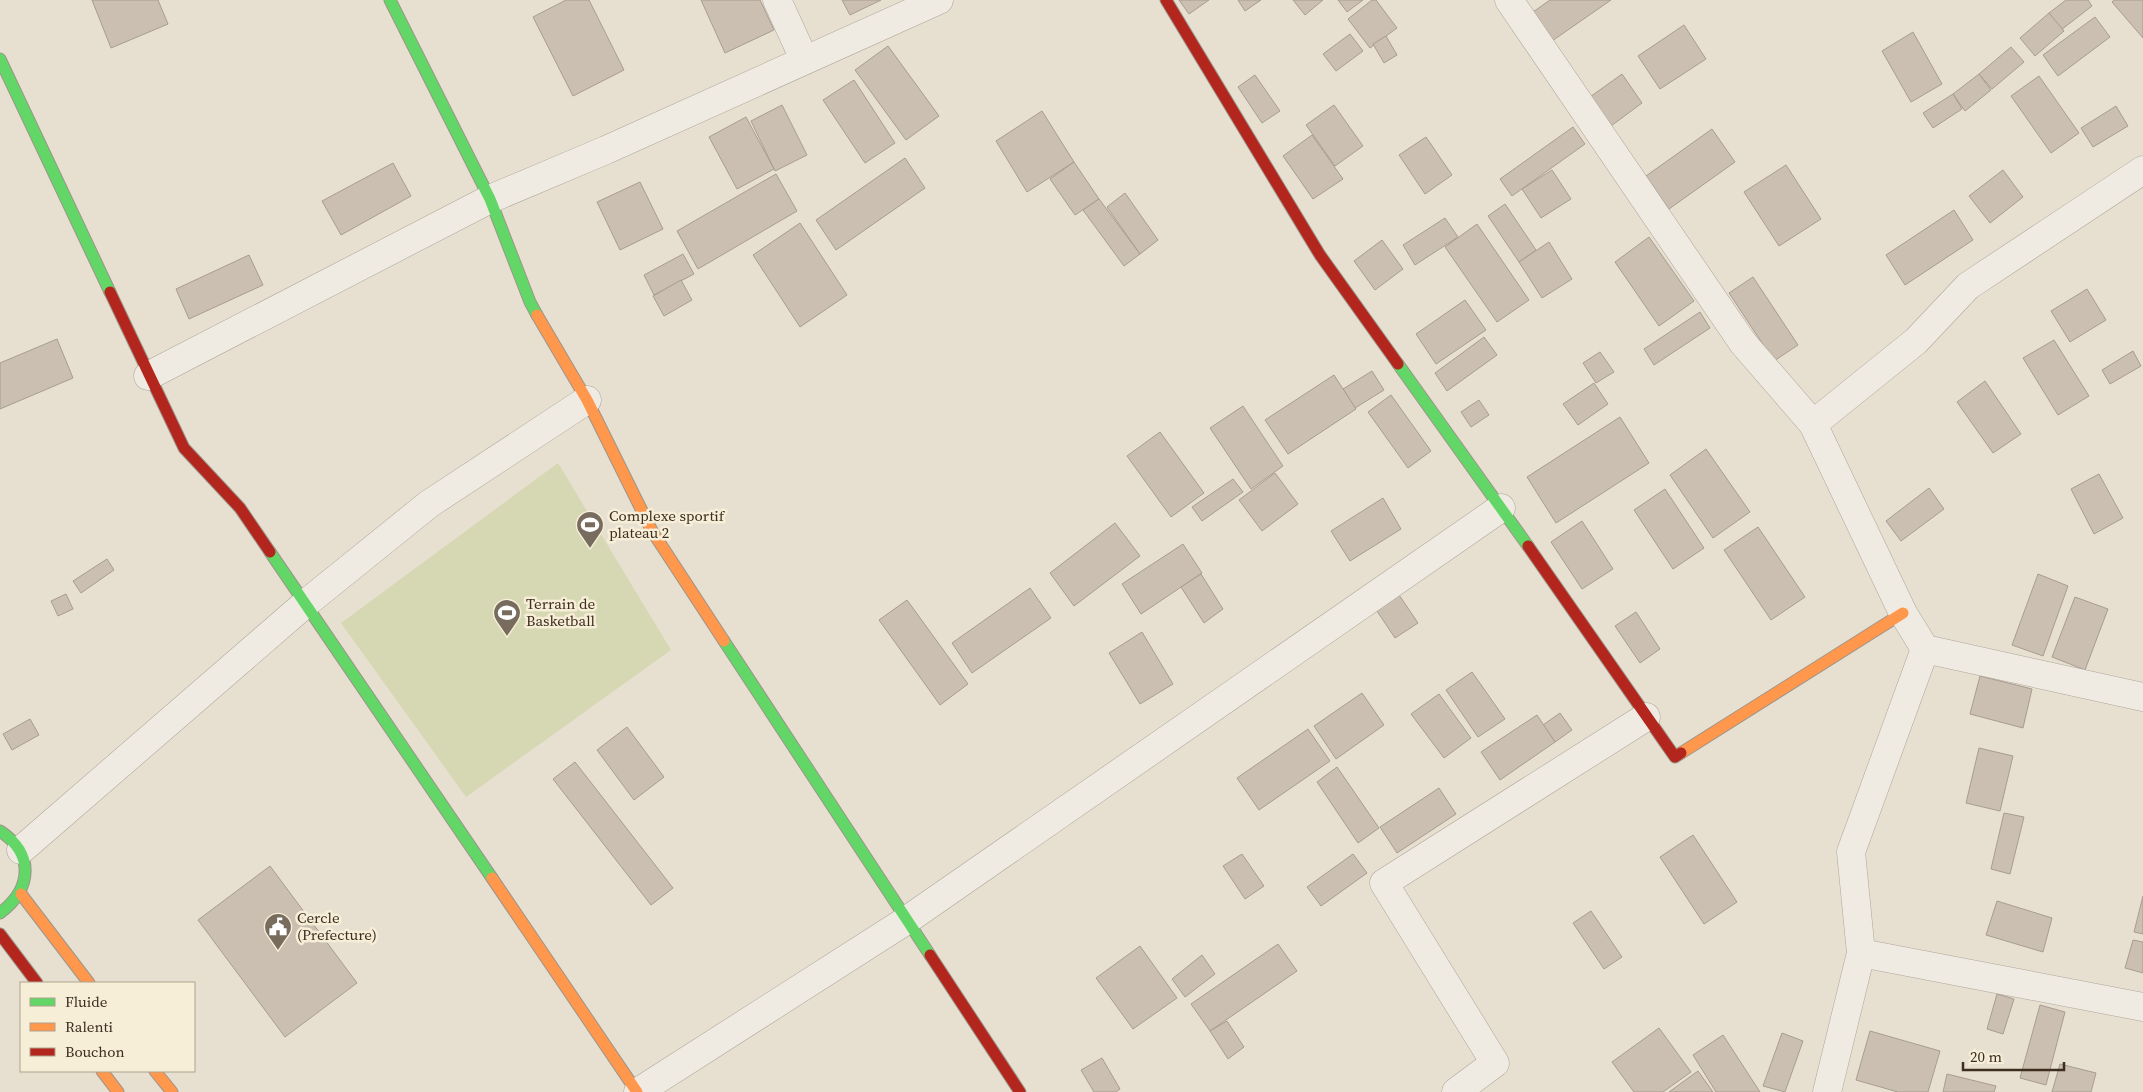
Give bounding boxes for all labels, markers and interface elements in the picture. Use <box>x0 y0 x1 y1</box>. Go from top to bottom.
place label: Complexe sportif plateau 2 <box>609 505 726 543</box>
sports icon: Complexe sportif plateau 2 <box>575 510 605 549</box>
place label: Terrain de Basketball <box>526 593 596 631</box>
sports icon: Terrain de Basketball <box>492 598 522 637</box>
place label: Cercle (Prefecture) <box>297 907 377 945</box>
public building icon: Cercle (Prefecture) <box>263 912 293 951</box>
legend <box>20 982 195 1072</box>
text: Fluide <box>65 991 108 1012</box>
text: Ralenti <box>65 1016 113 1037</box>
scale bar <box>1963 1040 2064 1072</box>
text: Bouchon <box>65 1041 125 1062</box>
text: 20 m <box>1970 1046 2002 1067</box>

